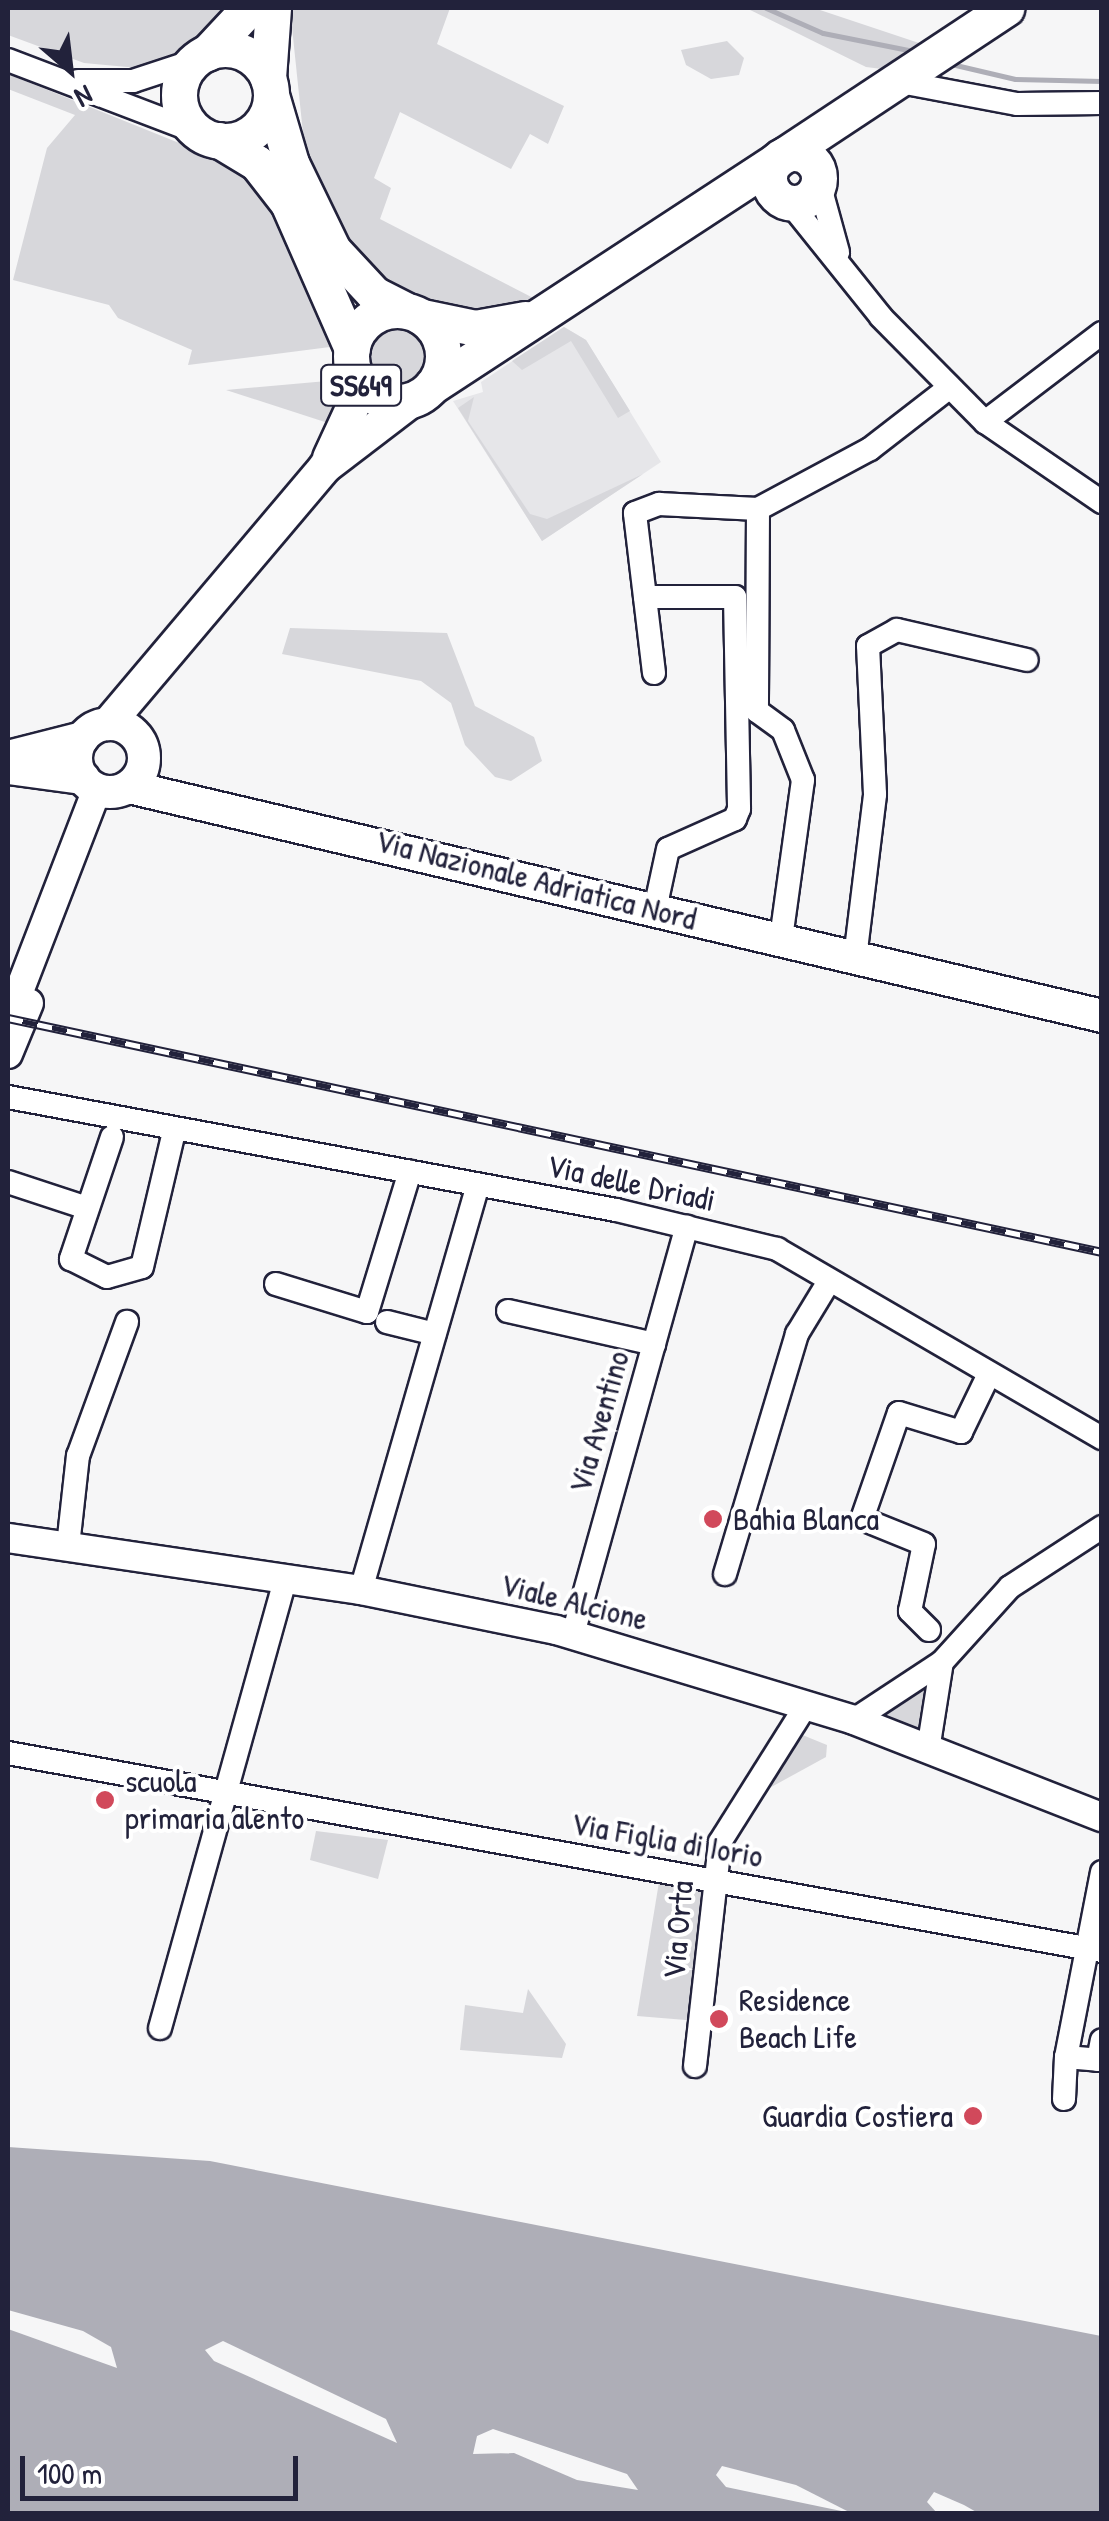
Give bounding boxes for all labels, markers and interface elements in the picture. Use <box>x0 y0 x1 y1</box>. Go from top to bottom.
north arrow <box>20 20 120 120</box>
text: N <box>69 76 100 117</box>
road number: SS649 <box>318 360 404 410</box>
street label: Via Nazionale Adriatica Nord <box>372 822 700 938</box>
street label: Via delle Driadi <box>543 1146 719 1220</box>
street label: Via Aventino <box>560 1346 638 1498</box>
place label: Bahia Blanca <box>733 1500 879 1538</box>
marker: Bahia Blanca <box>702 1508 724 1530</box>
street label: Viale Alcione <box>497 1565 651 1639</box>
place label: scuola primaria alento <box>125 1763 304 1838</box>
marker: scuola primaria alento <box>94 1789 116 1811</box>
street label: Via Figlia di Iorio <box>568 1804 766 1876</box>
street label: Via Orta <box>655 1879 701 1981</box>
place label: Residence Beach Life <box>739 1982 857 2057</box>
marker: Residence Beach Life <box>708 2008 730 2030</box>
place label: Guardia Costiera <box>762 2097 953 2135</box>
marker: Guardia Costiera <box>962 2105 984 2127</box>
scale bar <box>25 2436 302 2498</box>
text: 100 m <box>37 2453 102 2493</box>

